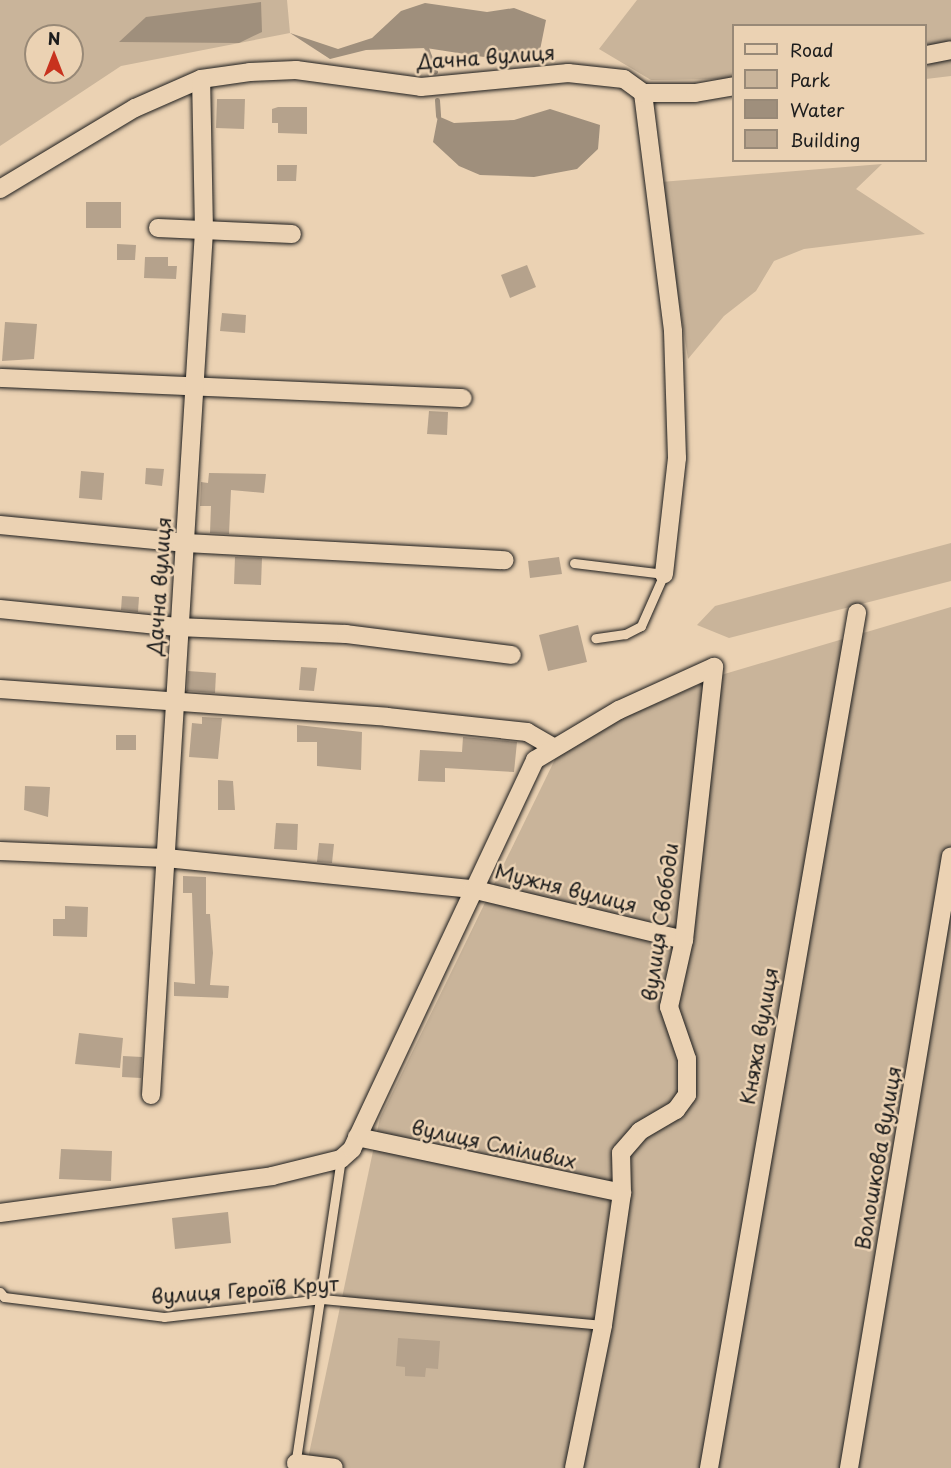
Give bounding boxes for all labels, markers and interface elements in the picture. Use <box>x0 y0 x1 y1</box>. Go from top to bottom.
north arrow <box>24 24 84 84</box>
legend <box>732 24 927 162</box>
text: N <box>48 26 60 50</box>
text: Road <box>790 36 834 63</box>
street label: Дачна вулиця <box>415 40 557 74</box>
text: Park <box>790 66 830 93</box>
text: Water <box>790 96 844 123</box>
text: Building <box>790 126 860 153</box>
street label: Дачна вулиця <box>142 515 176 657</box>
street label: вулиця Свободи <box>637 841 683 1003</box>
street label: Мужня вулиця <box>492 859 640 917</box>
street label: Княжа вулиця <box>735 965 783 1107</box>
street label: Волошкова вулиця <box>850 1064 906 1252</box>
street label: вулиця Сміливих <box>409 1115 579 1173</box>
street label: вулиця Героїв Крут <box>150 1271 340 1309</box>

